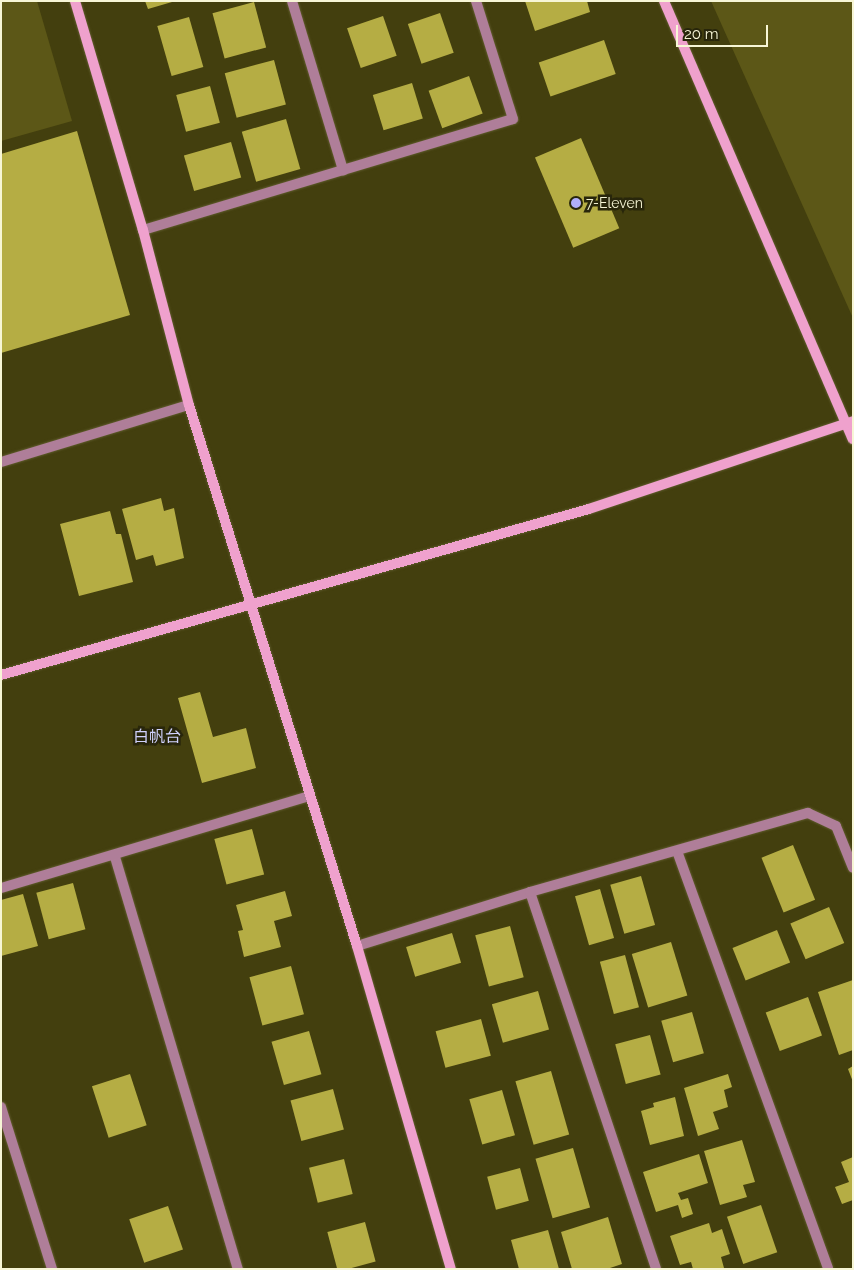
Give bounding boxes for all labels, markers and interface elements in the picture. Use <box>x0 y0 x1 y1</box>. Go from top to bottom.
scale bar <box>679 15 772 47</box>
text: 20 m <box>684 25 719 43</box>
place label: 7-Eleven <box>586 195 643 211</box>
marker: 7-Eleven <box>570 197 582 209</box>
district label: 白帆台 <box>133 727 181 747</box>

